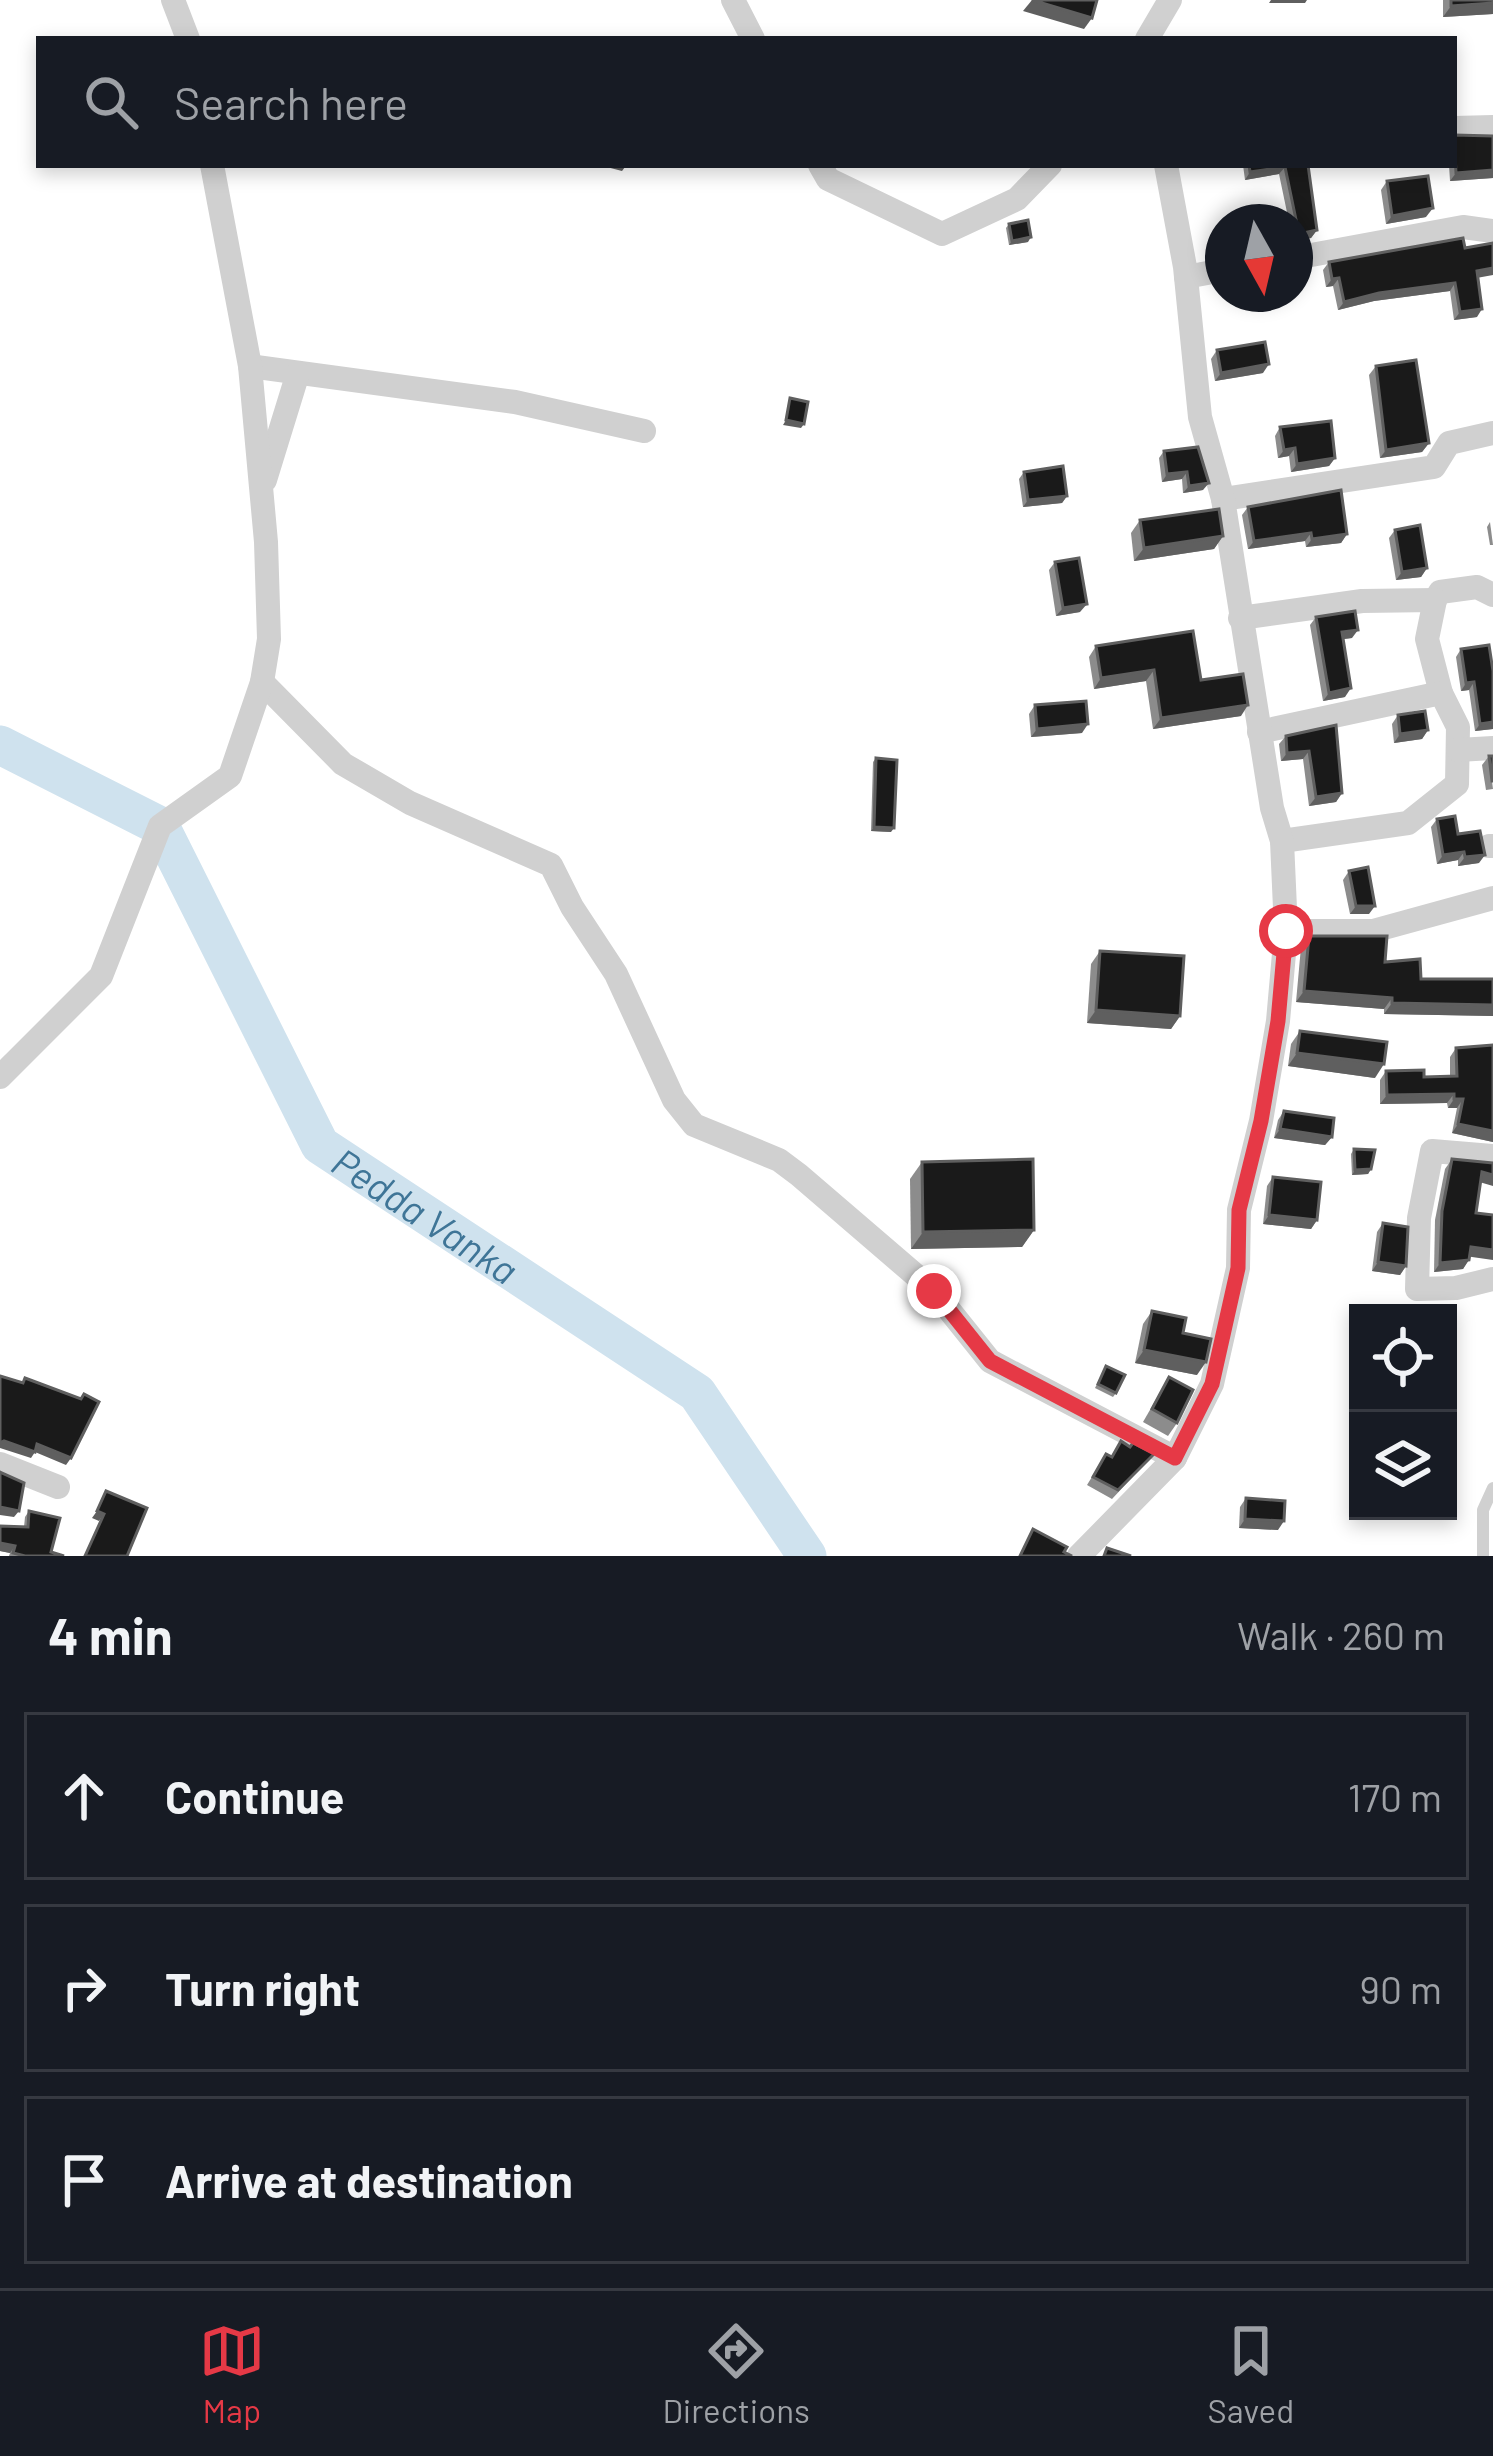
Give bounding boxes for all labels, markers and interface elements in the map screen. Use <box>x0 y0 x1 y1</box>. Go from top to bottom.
search box <box>36 36 1457 168</box>
icon: search <box>78 69 144 135</box>
text: Search here <box>174 75 408 129</box>
north arrow <box>1205 204 1313 312</box>
route start <box>1259 904 1313 958</box>
water label: Pedda Vanka <box>324 1137 527 1293</box>
route end <box>907 1264 961 1318</box>
map controls <box>1349 1304 1457 1520</box>
button: locate <box>1349 1304 1457 1412</box>
button: layers <box>1349 1412 1457 1520</box>
text: 4 min <box>48 1604 173 1665</box>
text: Walk · 260 m <box>1237 1611 1445 1658</box>
icon: ahead <box>51 1763 117 1829</box>
text: Continue <box>165 1769 344 1823</box>
text: 170 m <box>1348 1773 1442 1820</box>
icon: right <box>51 1955 117 2021</box>
text: Turn right <box>165 1961 360 2015</box>
text: 90 m <box>1360 1965 1442 2012</box>
icon: arrive <box>51 2147 117 2213</box>
text: Arrive at destination <box>165 2153 573 2207</box>
tab: Map <box>199 2318 265 2430</box>
tab: Directions <box>662 2318 810 2430</box>
tab: Saved <box>1208 2318 1294 2430</box>

